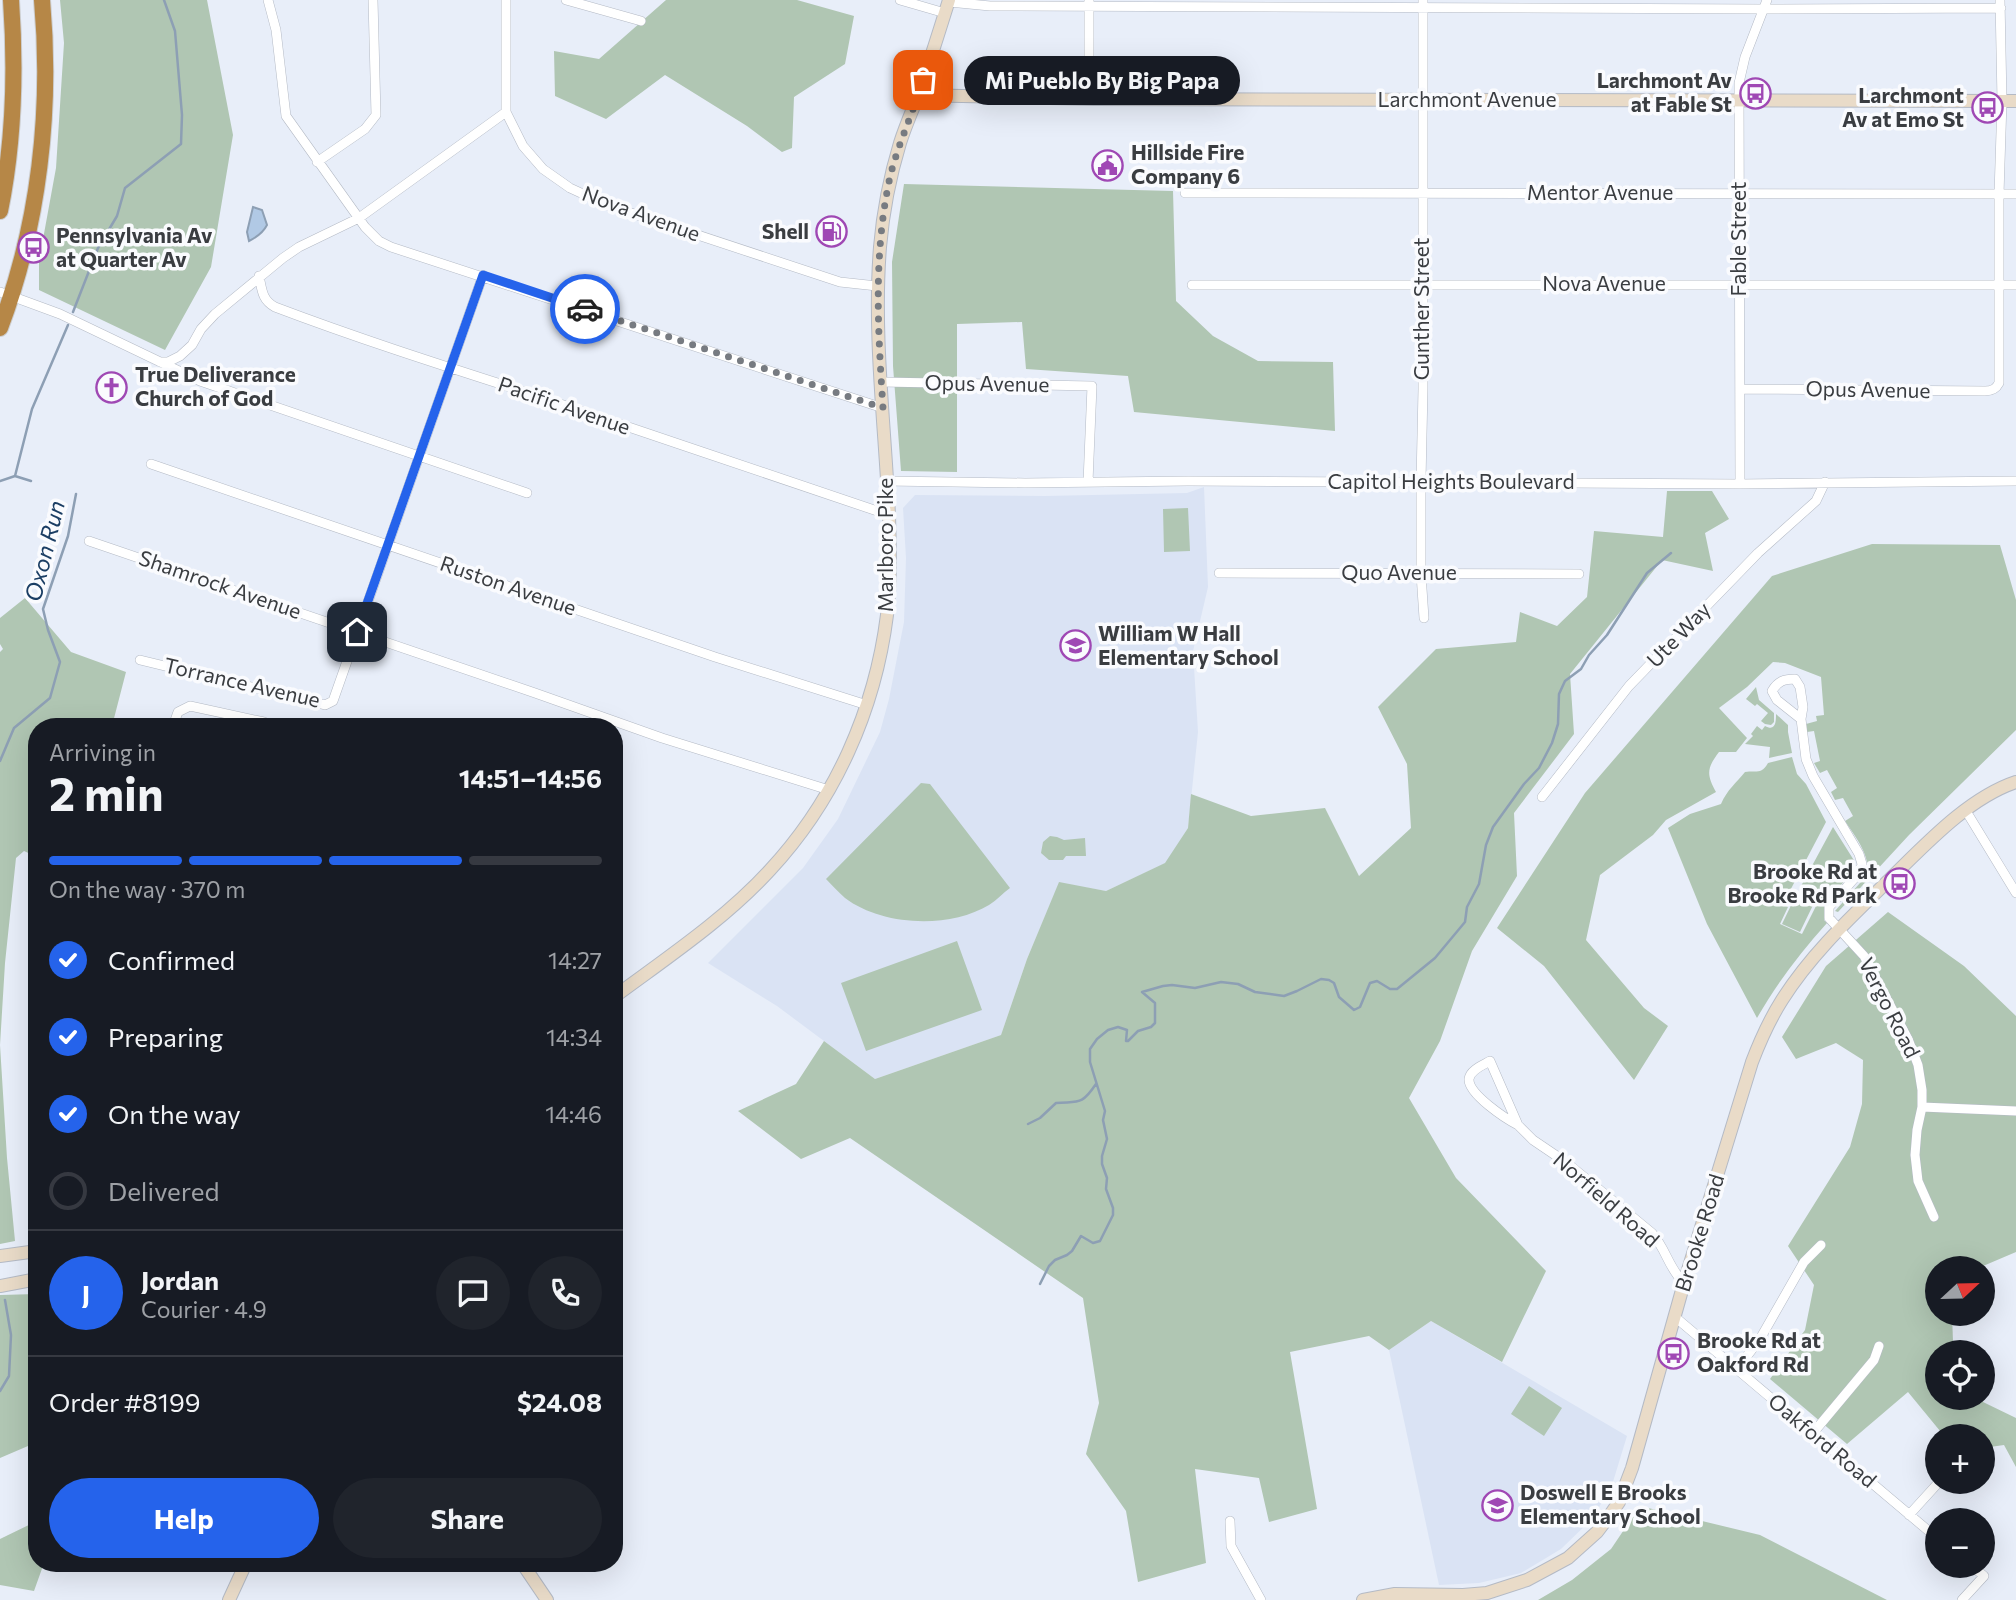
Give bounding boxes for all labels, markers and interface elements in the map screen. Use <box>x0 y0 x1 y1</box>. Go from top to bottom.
pin <box>893 50 953 110</box>
callout: Mi Pueblo By Big Papa <box>965 56 1242 104</box>
icon: bag <box>904 61 942 99</box>
text: Mi Pueblo By Big Papa <box>985 66 1219 94</box>
place label: Larchmont Av at Fable St <box>1597 67 1733 116</box>
bus stop icon: Larchmont Av at Fable St <box>1738 76 1772 110</box>
place label: Larchmont Av at Emo St <box>1842 82 1964 131</box>
street label: Larchmont Avenue <box>1378 86 1557 111</box>
bus stop icon: Larchmont Av at Emo St <box>1970 91 2004 125</box>
place label: Hillside Fire Company 6 <box>1131 139 1244 188</box>
public building icon: Hillside Fire Company 6 <box>1091 148 1125 182</box>
street label: Mentor Avenue <box>1527 179 1673 204</box>
street label: Nova Avenue <box>579 180 704 245</box>
street label: Fable Street <box>1725 182 1750 296</box>
fuel station icon: Shell <box>815 215 849 249</box>
place label: Shell <box>762 218 809 243</box>
place label: Pennsylvania Av at Quarter Av <box>56 222 213 271</box>
bus stop icon: Pennsylvania Av at Quarter Av <box>16 231 50 265</box>
street label: Gunther Street <box>1408 238 1433 380</box>
street label: Nova Avenue <box>1542 270 1666 295</box>
courier <box>550 274 620 344</box>
icon: car <box>566 290 604 328</box>
place label: True Deliverance Church of God <box>135 361 296 410</box>
street label: Opus Avenue <box>924 369 1050 396</box>
church icon: True Deliverance Church of God <box>95 370 129 404</box>
street label: Pacific Avenue <box>495 370 634 439</box>
street label: Opus Avenue <box>1805 375 1931 402</box>
street label: Capitol Heights Boulevard <box>1327 468 1575 493</box>
street label: Marlboro Pike <box>872 478 897 612</box>
water label: Oxon Run <box>18 497 70 604</box>
street label: Shamrock Avenue <box>136 544 305 623</box>
street label: Ruston Avenue <box>437 550 580 620</box>
street label: Quo Avenue <box>1341 559 1457 584</box>
street label: Ute Way <box>1641 596 1715 672</box>
pin <box>327 602 387 662</box>
icon: home <box>338 613 376 651</box>
place label: William W Hall Elementary School <box>1098 620 1279 669</box>
school or university icon: William W Hall Elementary School <box>1058 629 1092 663</box>
street label: Torrance Avenue <box>162 651 323 712</box>
text: Arriving in <box>49 738 156 766</box>
text: 14:51–14:56 <box>459 762 602 793</box>
text: 2 min <box>49 764 164 820</box>
place label: Brooke Rd at Brooke Rd Park <box>1728 858 1877 907</box>
bus stop icon: Brooke Rd at Brooke Rd Park <box>1883 867 1917 901</box>
text: On the way · 370 m <box>49 875 245 903</box>
icon: check <box>49 941 87 979</box>
text: Confirmed <box>108 944 235 975</box>
text: 14:27 <box>548 946 602 974</box>
street label: Vergo Road <box>1854 953 1926 1062</box>
icon: check <box>49 1018 87 1056</box>
text: Preparing <box>108 1021 223 1052</box>
text: 14:34 <box>546 1023 602 1051</box>
icon: check <box>49 1095 87 1133</box>
text: On the way <box>108 1098 241 1129</box>
text: 14:46 <box>545 1100 602 1128</box>
street label: Norfield Road <box>1549 1146 1665 1252</box>
street label: Brooke Road <box>1669 1171 1728 1294</box>
text: Delivered <box>108 1175 219 1206</box>
button: chat <box>436 1256 510 1330</box>
button: phone <box>528 1256 602 1330</box>
north arrow <box>1925 1256 1995 1326</box>
map controls <box>1925 1256 1995 1578</box>
text: Jordan <box>141 1264 219 1295</box>
text: J <box>82 1278 90 1309</box>
text: Courier · 4.9 <box>141 1295 267 1323</box>
place label: Brooke Rd at Oakford Rd <box>1697 1327 1821 1376</box>
bus stop icon: Brooke Rd at Oakford Rd <box>1657 1336 1691 1370</box>
button: locate <box>1925 1340 1995 1410</box>
text: Order #8199 <box>49 1386 201 1417</box>
text: $24.08 <box>517 1386 602 1417</box>
street label: Oakford Road <box>1764 1388 1882 1492</box>
button: + <box>1925 1424 1995 1494</box>
button: Help <box>49 1478 319 1558</box>
button: Share <box>333 1478 602 1558</box>
place label: Doswell E Brooks Elementary School <box>1520 1479 1701 1528</box>
school or university icon: Doswell E Brooks Elementary School <box>1480 1488 1514 1522</box>
button: − <box>1925 1508 1995 1578</box>

